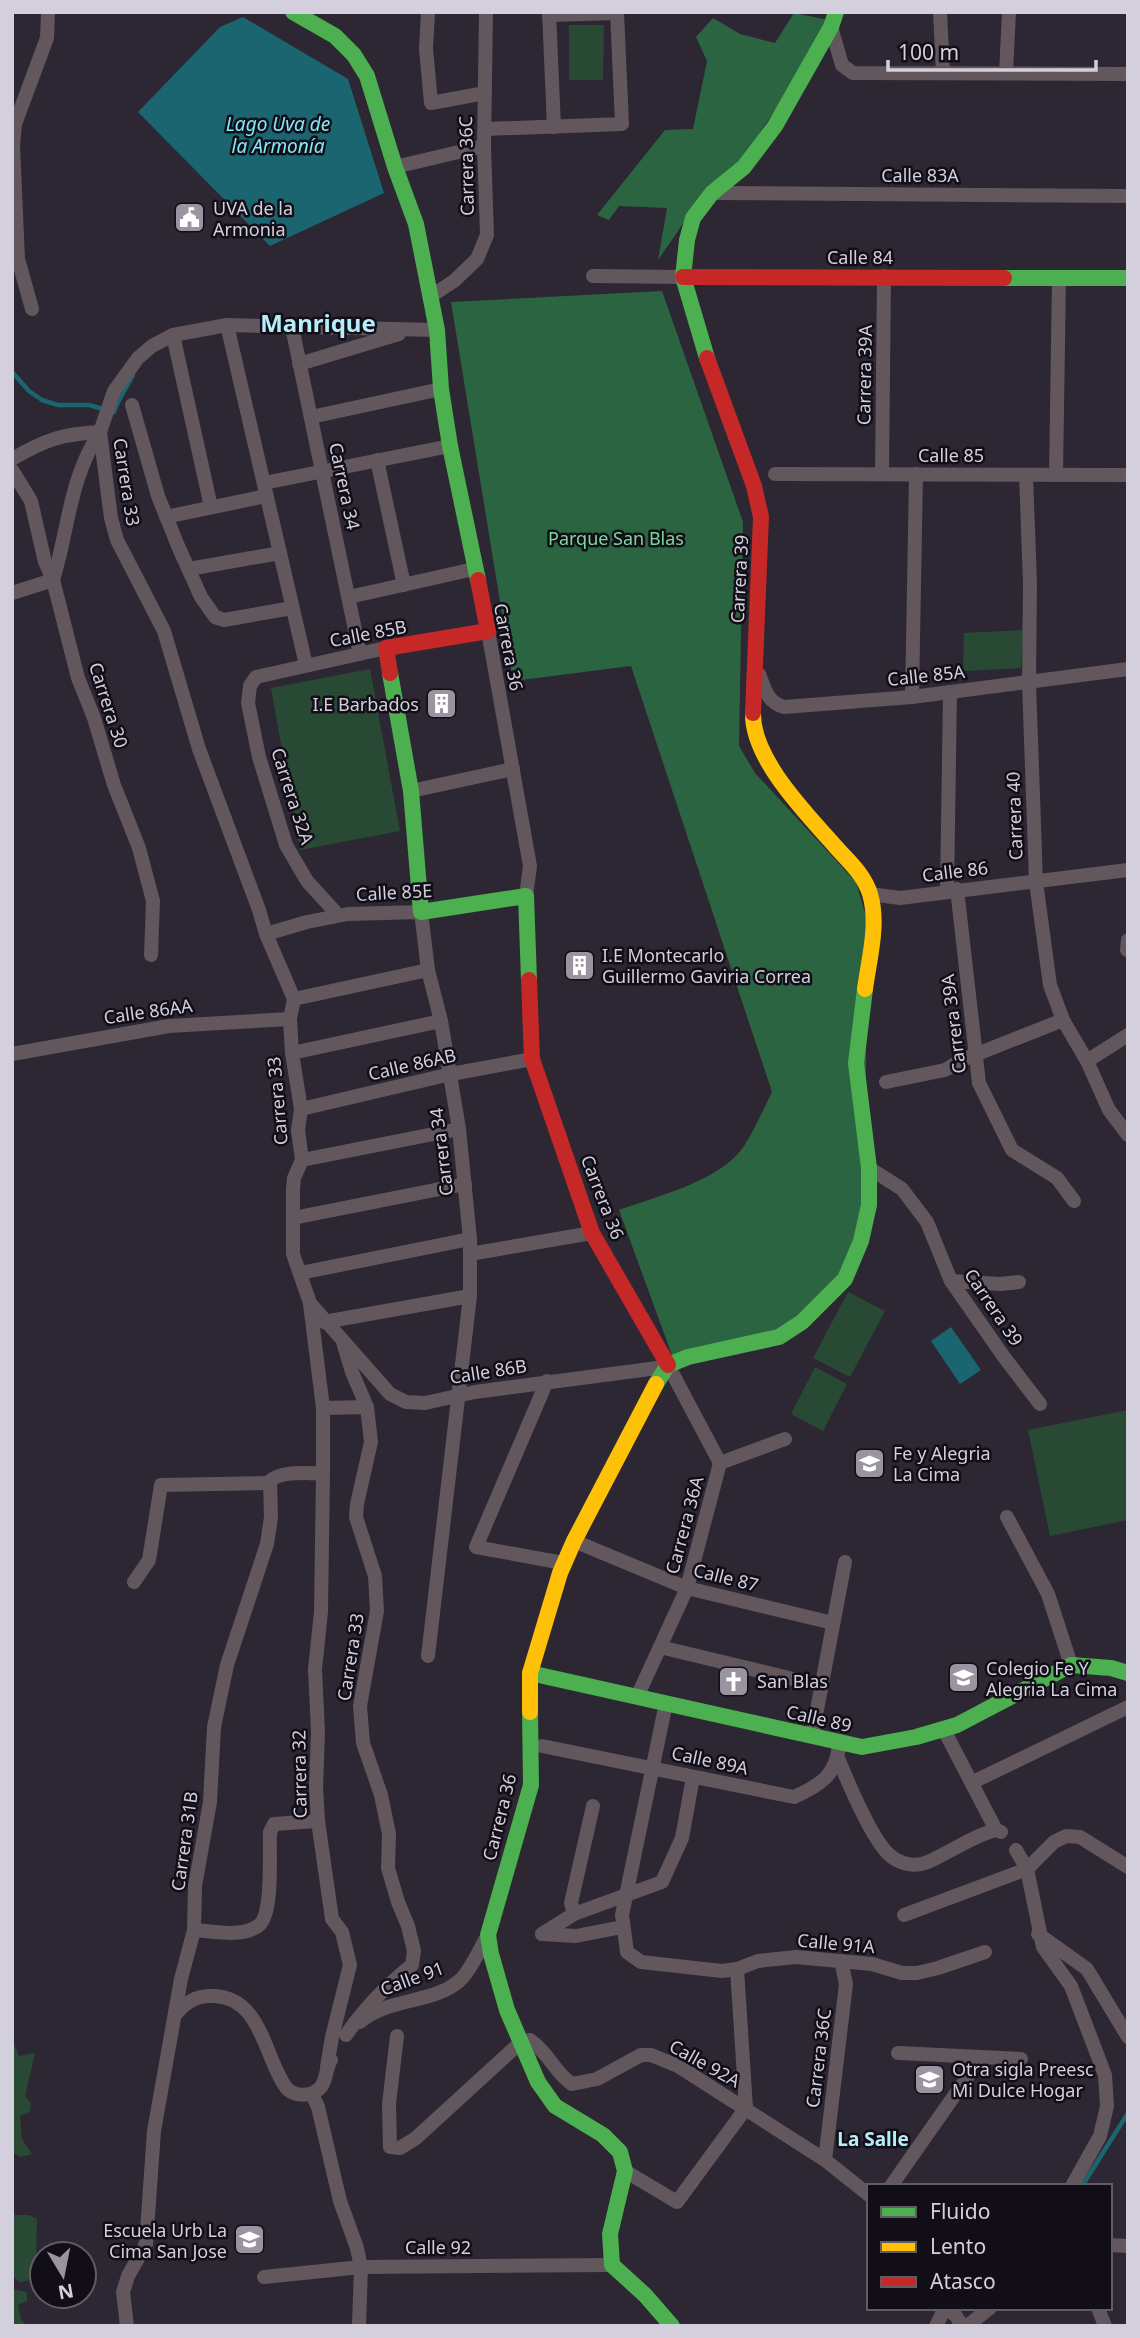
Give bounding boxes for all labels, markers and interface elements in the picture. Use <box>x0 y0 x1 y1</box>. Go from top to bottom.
scale bar <box>888 28 1096 72</box>
text: 100 m <box>898 38 959 66</box>
water label: Lago Uva de la Armonía <box>226 111 330 159</box>
street label: Carrera 36C <box>453 116 479 216</box>
street label: Calle 83A <box>881 163 959 187</box>
place label: UVA de la Armonia <box>213 196 293 241</box>
public building icon: UVA de la Armonia <box>173 201 207 235</box>
street label: Calle 84 <box>827 245 893 269</box>
district label: Manrique <box>260 306 376 339</box>
street label: Carrera 39A <box>851 324 877 425</box>
street label: Carrera 33 <box>108 436 146 528</box>
street label: Carrera 34 <box>324 440 366 532</box>
street label: Calle 85 <box>918 443 984 467</box>
park label: Parque San Blas <box>548 526 684 550</box>
street label: Carrera 39 <box>725 534 753 624</box>
street label: Carrera 36 <box>489 601 529 693</box>
street label: Calle 85B <box>327 614 409 652</box>
street label: Carrera 30 <box>84 659 134 751</box>
street label: Calle 85A <box>886 659 966 691</box>
building icon: I.E Barbados <box>425 687 459 721</box>
place label: I.E Barbados <box>312 692 419 716</box>
street label: Carrera 32A <box>266 745 320 848</box>
street label: Carrera 40 <box>1000 771 1028 861</box>
street label: Calle 86 <box>921 855 989 887</box>
street label: Calle 85E <box>355 878 433 906</box>
place label: I.E Montecarlo Guillermo Gaviria Correa <box>602 943 811 988</box>
building icon: I.E Montecarlo Guillermo Gaviria Correa <box>562 948 596 982</box>
street label: Carrera 39A <box>935 972 971 1075</box>
street label: Calle 86AA <box>102 993 194 1029</box>
street label: Calle 86AB <box>366 1042 458 1086</box>
street label: Carrera 33 <box>261 1056 293 1146</box>
street label: Carrera 34 <box>424 1107 458 1197</box>
street label: Carrera 36 <box>576 1151 630 1243</box>
street label: Carrera 39 <box>959 1264 1029 1350</box>
street label: Calle 86B <box>448 1353 528 1389</box>
place label: Fe y Alegria La Cima <box>893 1441 991 1486</box>
school or university icon: Fe y Alegria La Cima <box>853 1446 887 1480</box>
street label: Carrera 36A <box>659 1473 709 1576</box>
street label: Calle 87 <box>691 1557 761 1597</box>
street label: Carrera 33 <box>331 1611 369 1703</box>
place label: Colegio Fe Y Alegria La Cima <box>986 1656 1117 1701</box>
school or university icon: Colegio Fe Y Alegria La Cima <box>946 1661 980 1695</box>
church icon: San Blas <box>717 1664 751 1698</box>
place label: San Blas <box>757 1669 828 1693</box>
street label: Calle 89 <box>784 1699 854 1737</box>
street label: Carrera 32 <box>286 1730 312 1818</box>
street label: Calle 89A <box>670 1740 751 1780</box>
street label: Carrera 36 <box>477 1771 521 1863</box>
street label: Carrera 31B <box>165 1790 203 1892</box>
street label: Calle 91A <box>796 1928 876 1958</box>
street label: Calle 91 <box>377 1955 447 2001</box>
street label: Carrera 36C <box>800 2007 836 2109</box>
street label: Calle 92A <box>665 2034 745 2093</box>
place label: Otra sigla Preesc Mi Dulce Hogar <box>952 2057 1094 2102</box>
school or university icon: Otra sigla Preesc Mi Dulce Hogar <box>912 2062 946 2096</box>
district label: La Salle <box>837 2126 909 2152</box>
legend <box>867 2184 1112 2310</box>
text: Fluido <box>930 2197 990 2225</box>
place label: Escuela Urb La Cima San Jose <box>103 2218 227 2263</box>
school or university icon: Escuela Urb La Cima San Jose <box>233 2223 267 2257</box>
text: Lento <box>930 2232 986 2260</box>
street label: Calle 92 <box>405 2235 471 2259</box>
north arrow <box>28 2240 98 2310</box>
text: Atasco <box>930 2267 996 2295</box>
text: N <box>56 2278 76 2306</box>

